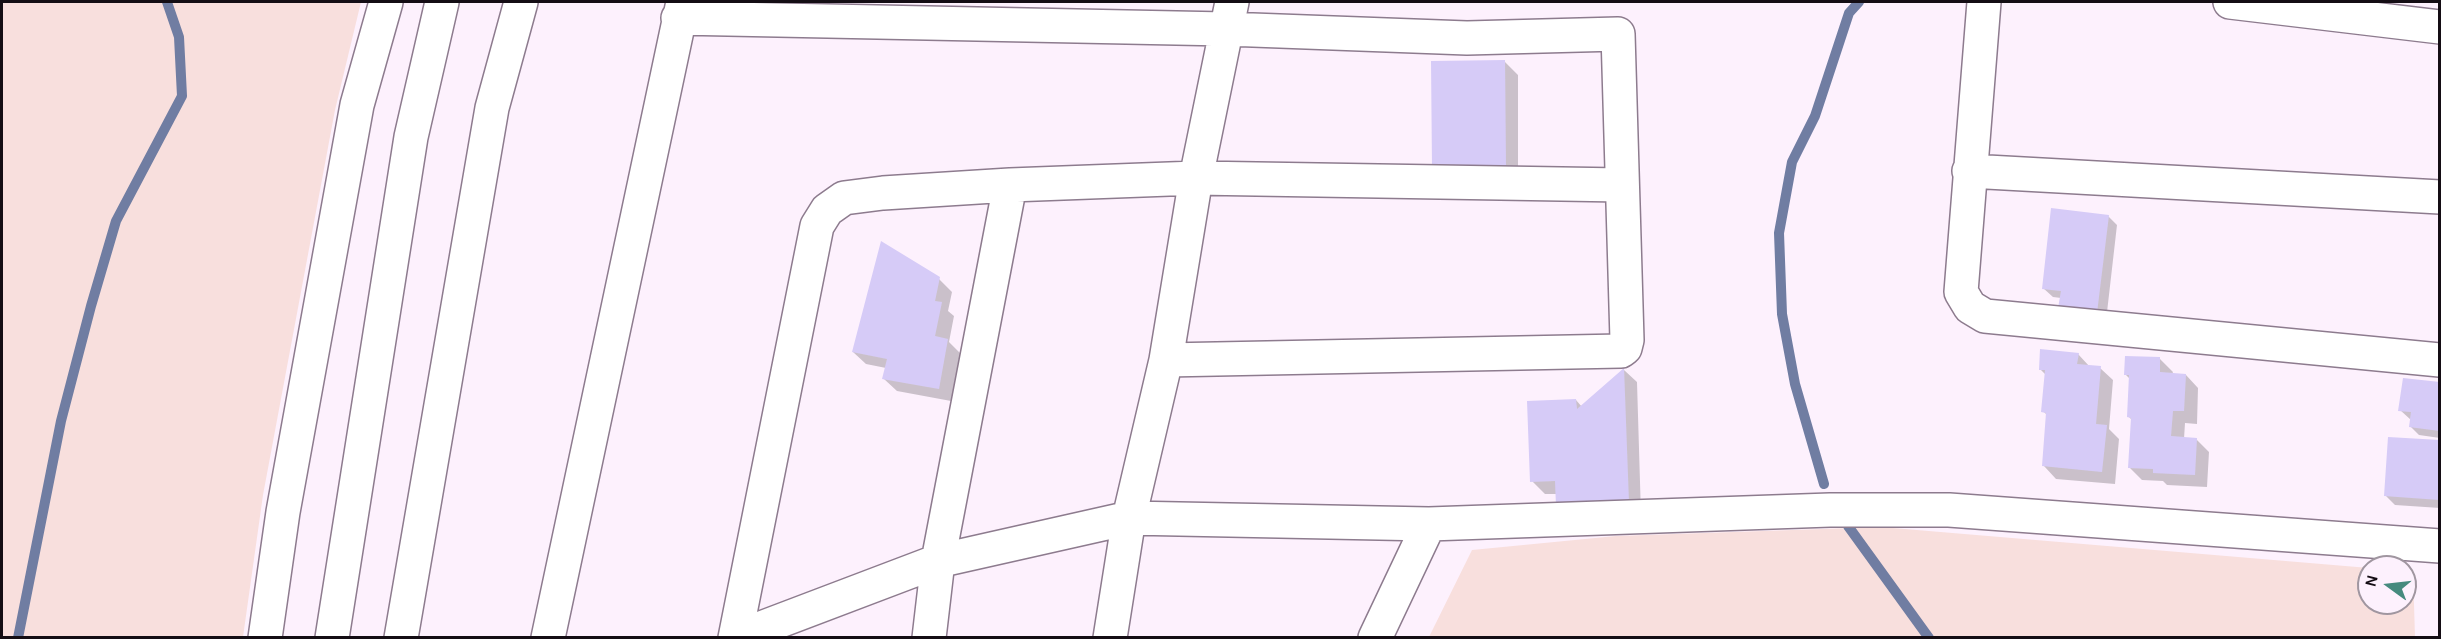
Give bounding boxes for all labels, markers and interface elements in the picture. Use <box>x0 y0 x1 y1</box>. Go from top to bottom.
north arrow <box>2357 555 2417 615</box>
text: N <box>2360 573 2382 589</box>

